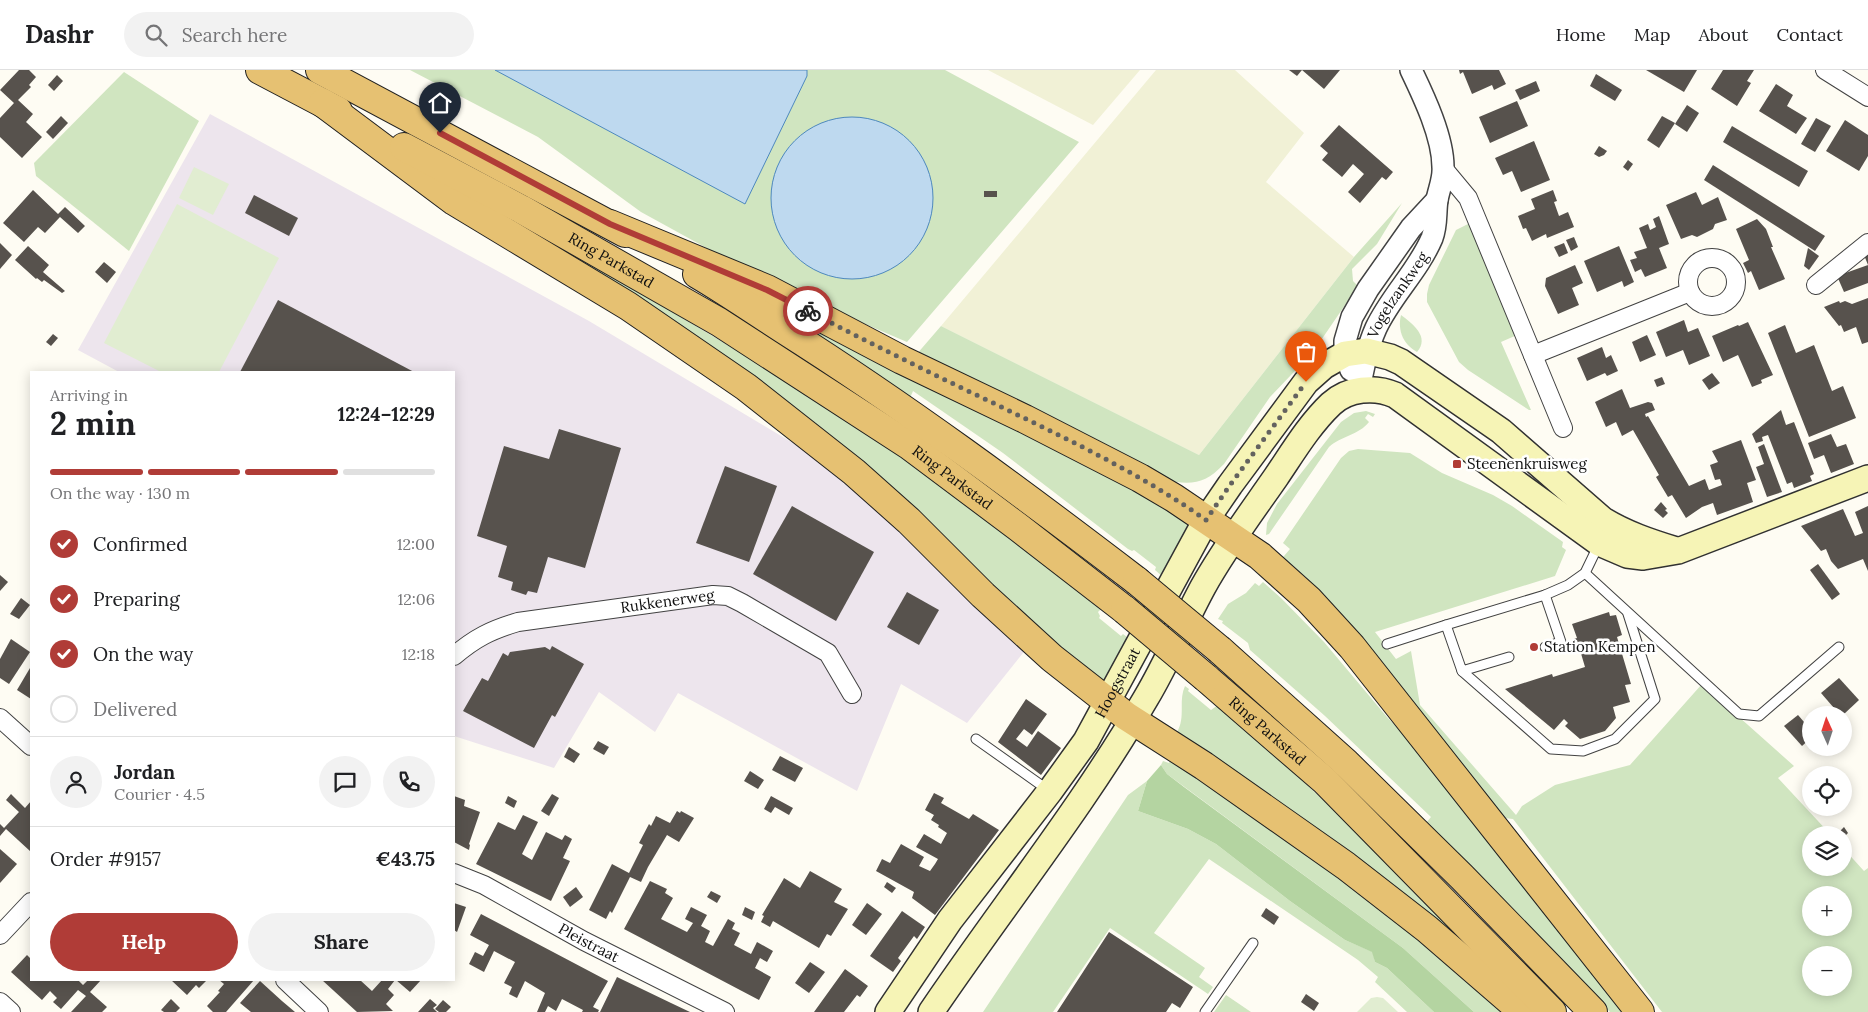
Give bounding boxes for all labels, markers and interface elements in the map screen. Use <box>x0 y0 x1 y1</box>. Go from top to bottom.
search box <box>124 12 474 57</box>
text: Dashr <box>25 19 94 50</box>
icon: search <box>142 21 170 49</box>
text: Search here <box>182 23 287 47</box>
text: Home <box>1556 23 1606 46</box>
text: Map <box>1634 23 1670 46</box>
text: About <box>1698 23 1748 46</box>
text: Contact <box>1776 23 1843 46</box>
pin <box>419 82 461 133</box>
icon: home <box>426 89 454 117</box>
street label: Ring Parkstad <box>565 228 658 292</box>
street label: Vogelzankweg <box>1362 247 1433 342</box>
courier <box>783 286 833 336</box>
icon: bike <box>794 297 822 325</box>
pin <box>1285 331 1327 382</box>
icon: bag <box>1292 338 1320 366</box>
text: Arriving in <box>50 385 128 405</box>
text: 12:24–12:29 <box>338 402 435 426</box>
text: 2 min <box>50 403 136 444</box>
street label: Ring Parkstad <box>909 441 997 514</box>
place label: Steenenkruisweg <box>1467 454 1587 473</box>
marker: Steenenkruisweg <box>1451 458 1463 470</box>
text: On the way · 130 m <box>50 483 190 503</box>
icon: check <box>50 530 78 558</box>
text: Confirmed <box>93 532 188 556</box>
text: 12:00 <box>397 534 435 554</box>
icon: check <box>50 585 78 613</box>
street label: Rukkenerweg <box>619 585 716 617</box>
text: Preparing <box>93 587 180 611</box>
text: 12:06 <box>397 589 435 609</box>
place label: Station Kempen <box>1544 637 1655 656</box>
icon: check <box>50 640 78 668</box>
marker: Station Kempen <box>1528 641 1540 653</box>
text: On the way <box>93 642 193 666</box>
text: 12:18 <box>402 644 435 664</box>
street label: Hoogstraat <box>1090 644 1144 721</box>
street label: Ring Parkstad <box>1225 692 1310 769</box>
text: Delivered <box>93 697 177 721</box>
north arrow <box>1802 706 1852 756</box>
map controls <box>1802 706 1852 996</box>
button: person <box>50 756 102 808</box>
button: chat <box>319 756 371 808</box>
button: phone <box>383 756 435 808</box>
text: Jordan <box>114 760 175 784</box>
button: locate <box>1802 766 1852 816</box>
text: Courier · 4.5 <box>114 784 205 804</box>
button: layers <box>1802 826 1852 876</box>
text: Order #9157 <box>50 847 161 871</box>
text: €43.75 <box>376 847 435 871</box>
button: + <box>1802 886 1852 936</box>
button: Help <box>50 913 238 971</box>
button: Share <box>248 913 435 971</box>
street label: Pleistraat <box>555 919 623 966</box>
button: − <box>1802 946 1852 996</box>

